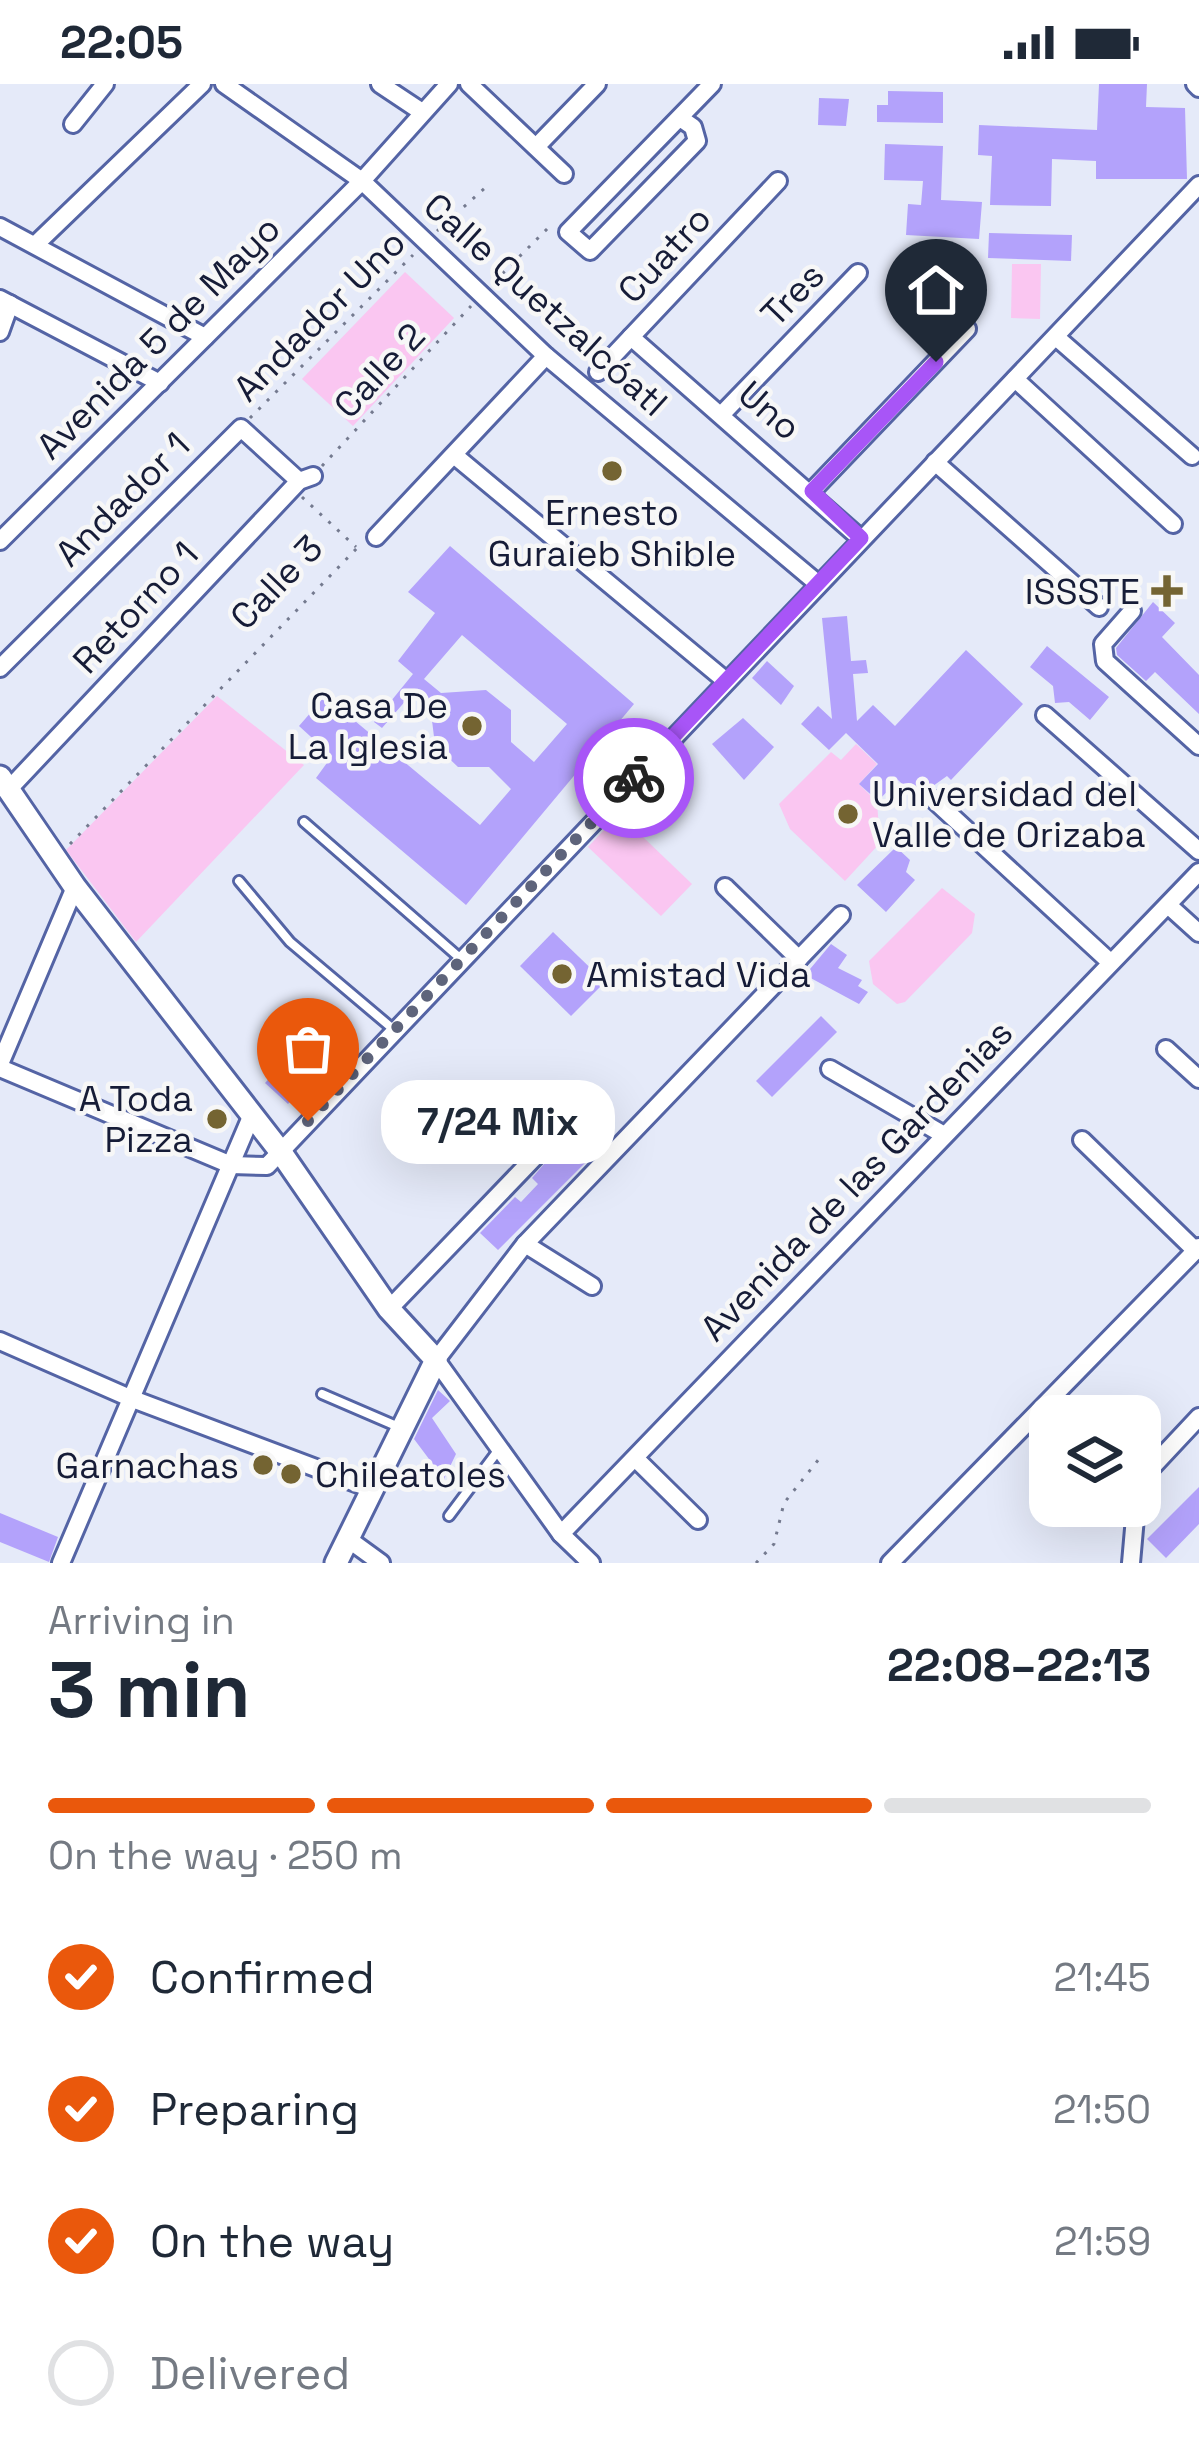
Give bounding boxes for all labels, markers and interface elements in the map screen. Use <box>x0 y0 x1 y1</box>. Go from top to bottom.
text: 22:05 <box>60 14 183 71</box>
street label: Calle Quetzalcóatl <box>414 183 677 426</box>
street label: Cuatro <box>608 196 721 313</box>
street label: Avenida 5 de Mayo <box>27 206 290 469</box>
street label: Andador Uno <box>224 220 415 411</box>
pin <box>885 239 987 362</box>
street label: Tres <box>751 253 834 336</box>
icon: home <box>903 257 969 323</box>
street label: Calle 2 <box>324 313 435 428</box>
street label: Uno <box>728 371 810 451</box>
street label: Andador 1 <box>46 423 200 577</box>
marker: Ernesto Guraieb Shible <box>599 458 625 484</box>
place label: Ernesto Guraieb Shible <box>488 490 736 577</box>
street label: Calle 3 <box>221 526 333 640</box>
street label: Retorno 1 <box>63 532 208 683</box>
place label: ISSSTE <box>1025 569 1140 615</box>
marker: ISSSTE <box>1151 575 1183 607</box>
place label: Casa De La Iglesia <box>288 683 448 770</box>
marker: Casa De La Iglesia <box>459 713 485 739</box>
courier <box>574 718 694 838</box>
icon: bike <box>601 745 667 811</box>
place label: Universidad del Valle de Orizaba <box>872 771 1145 858</box>
marker: Universidad del Valle de Orizaba <box>835 801 861 827</box>
place label: Amistad Vida <box>586 952 811 998</box>
marker: Amistad Vida <box>549 961 575 987</box>
pin <box>257 998 359 1121</box>
street label: Avenida de las Gardenias <box>691 1010 1023 1351</box>
icon: bag <box>275 1016 341 1082</box>
place label: A Toda Pizza <box>79 1076 193 1163</box>
callout: 7/24 Mix <box>380 1079 614 1163</box>
text: 7/24 Mix <box>417 1097 579 1146</box>
marker: A Toda Pizza <box>204 1106 230 1132</box>
map controls <box>1029 1395 1161 1527</box>
button: layers <box>1029 1395 1161 1527</box>
place label: Garnachas <box>56 1443 239 1489</box>
marker: Garnachas <box>250 1452 276 1478</box>
place label: Chileatoles <box>315 1452 506 1498</box>
marker: Chileatoles <box>278 1461 304 1487</box>
text: Arriving in <box>48 1596 235 1645</box>
text: 22:08–22:13 <box>887 1637 1151 1694</box>
text: 3 min <box>48 1640 251 1740</box>
text: On the way · 250 m <box>48 1831 402 1880</box>
icon: check <box>48 1944 114 2010</box>
text: Confirmed <box>150 1949 375 2006</box>
text: 21:45 <box>1054 1953 1151 2002</box>
icon: check <box>48 2076 114 2142</box>
text: Preparing <box>150 2081 359 2138</box>
text: 21:50 <box>1053 2085 1151 2134</box>
icon: check <box>48 2208 114 2274</box>
text: On the way <box>150 2213 394 2270</box>
text: 21:59 <box>1054 2217 1151 2266</box>
text: Delivered <box>150 2345 350 2402</box>

